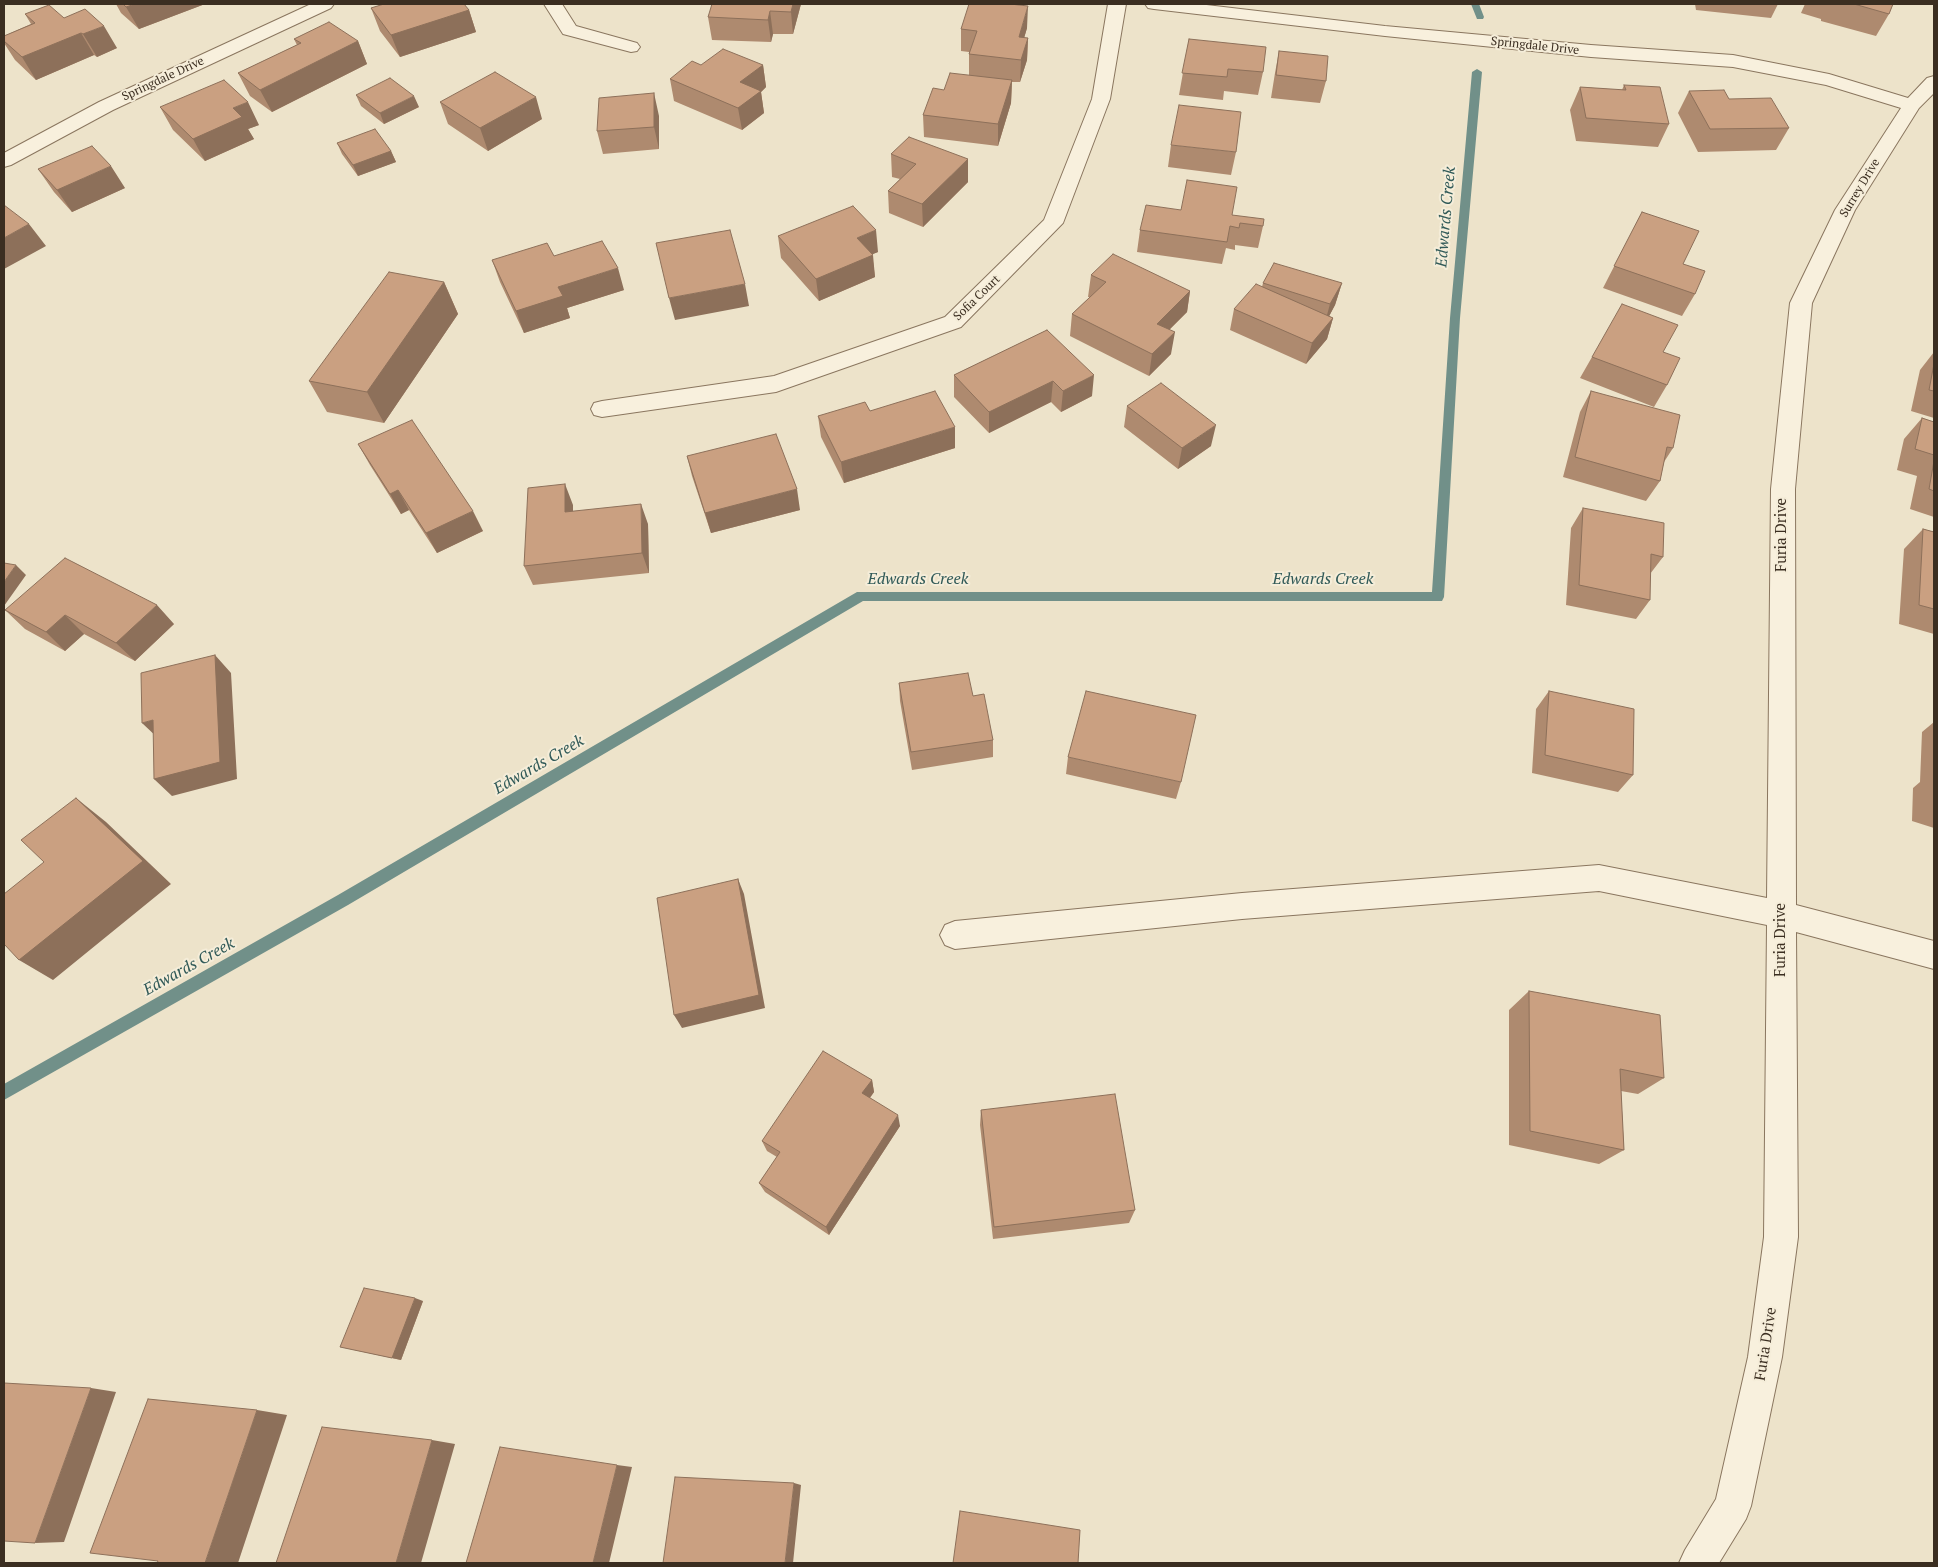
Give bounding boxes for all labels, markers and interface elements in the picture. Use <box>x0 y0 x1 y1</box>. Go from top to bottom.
street label: Springdale Drive <box>1490 34 1580 58</box>
street label: Springdale Drive <box>120 54 206 104</box>
street label: Surrey Drive <box>1837 156 1883 220</box>
water label: Edwards Creek <box>1432 166 1460 268</box>
street label: Sofia Court <box>951 272 1003 324</box>
street label: Furia Drive <box>1773 498 1791 572</box>
water label: Edwards Creek <box>867 569 969 589</box>
water label: Edwards Creek <box>1272 569 1374 589</box>
water label: Edwards Creek <box>490 731 588 799</box>
street label: Furia Drive <box>1772 903 1790 977</box>
water label: Edwards Creek <box>140 934 238 1000</box>
street label: Furia Drive <box>1751 1306 1781 1382</box>

